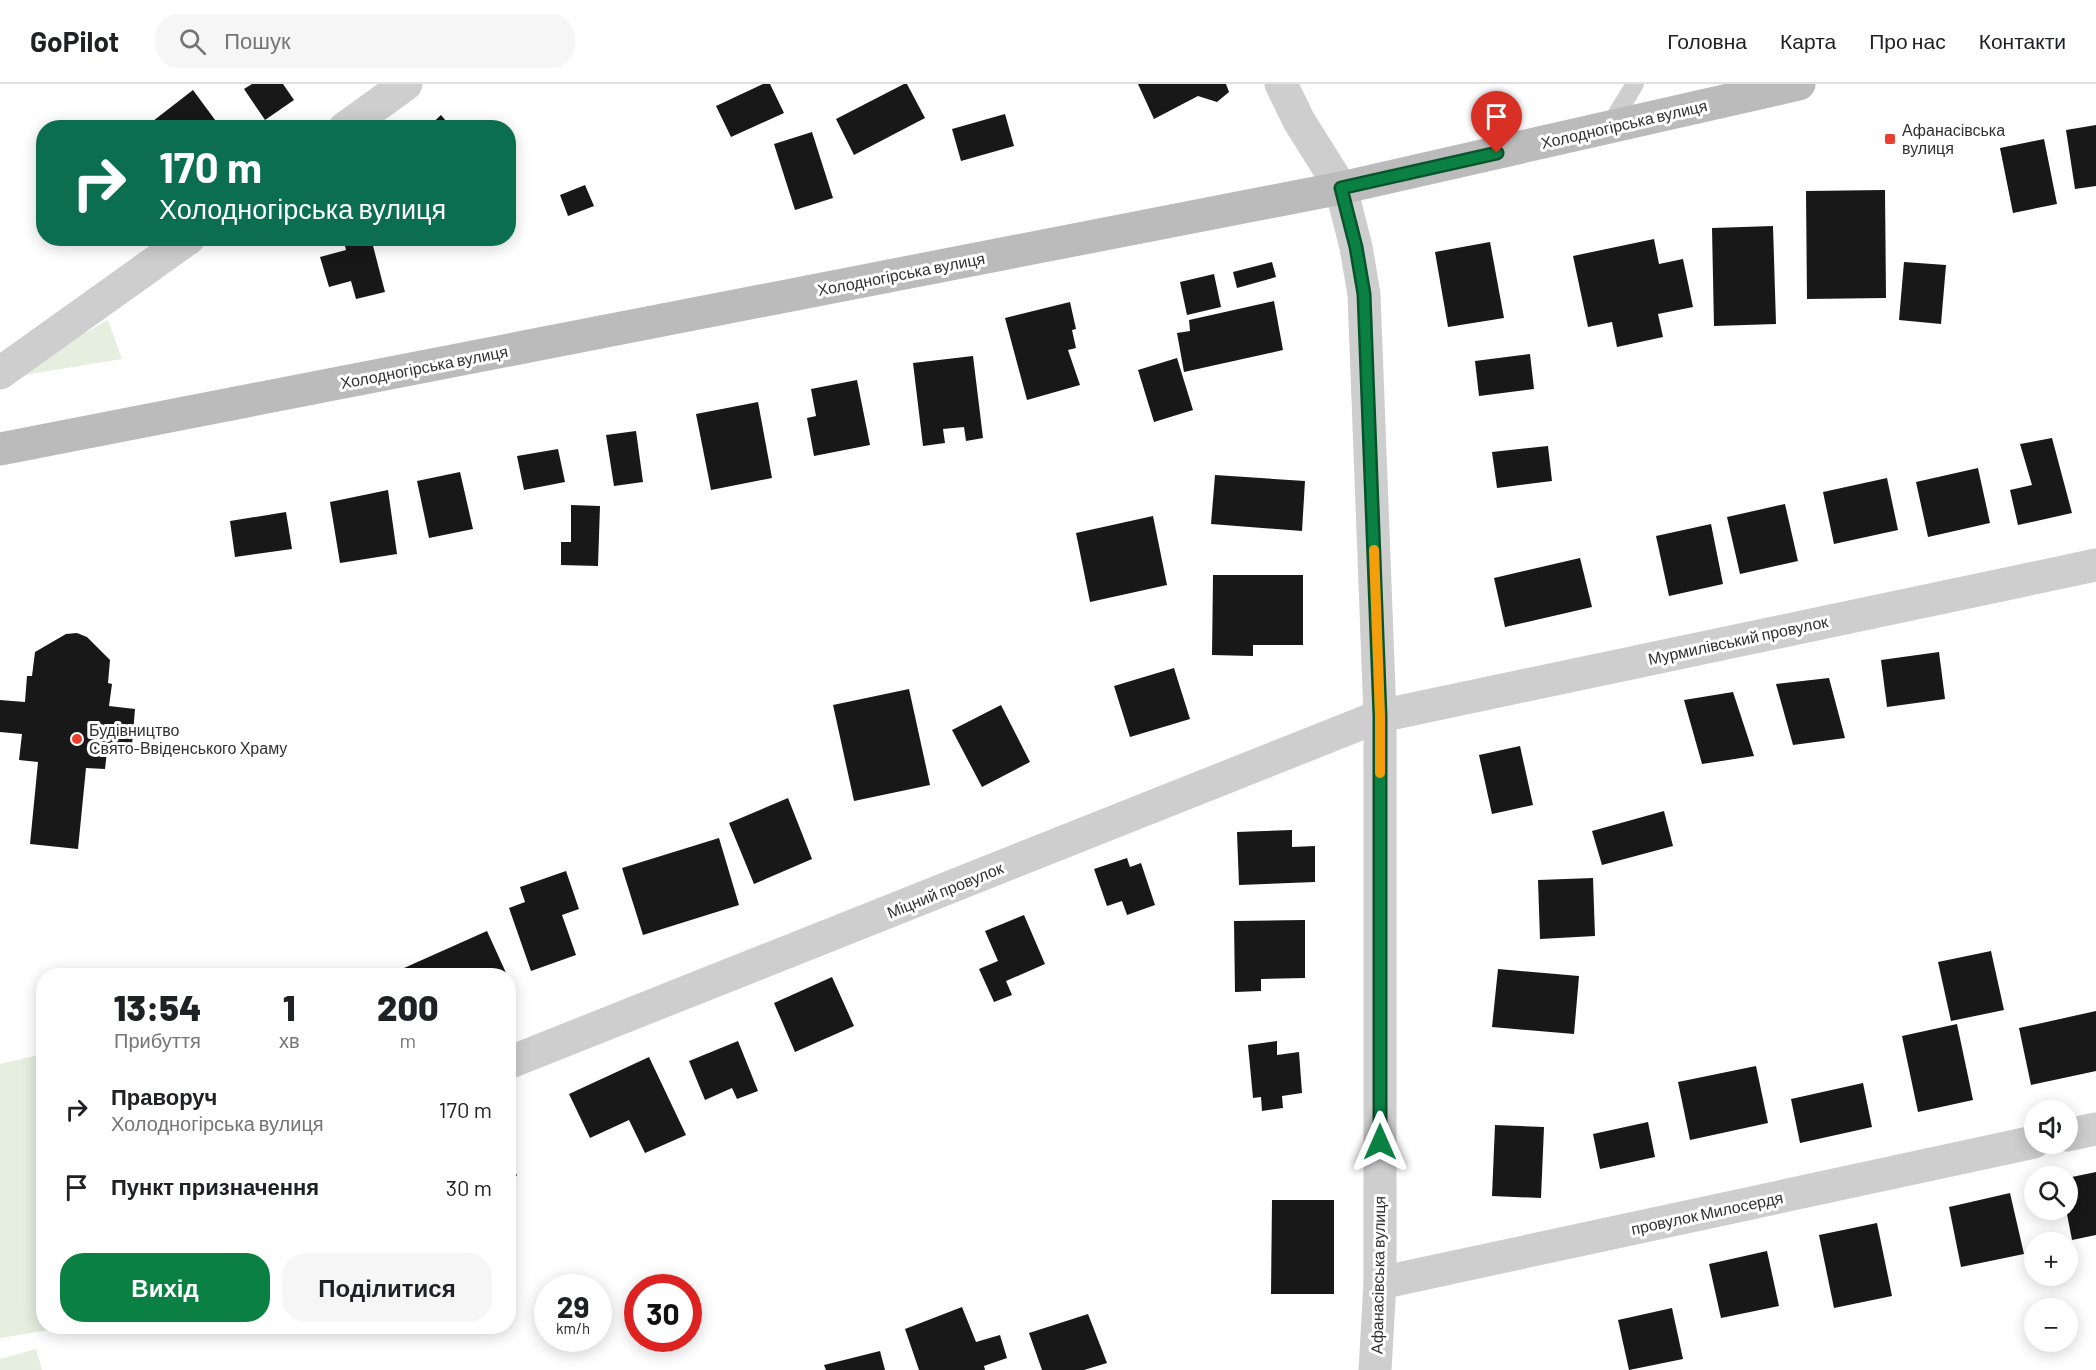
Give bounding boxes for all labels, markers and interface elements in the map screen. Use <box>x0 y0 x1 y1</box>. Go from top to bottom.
search box <box>155 14 575 68</box>
text: GoPilot <box>30 24 119 58</box>
icon: search <box>176 25 209 58</box>
text: Пошук <box>224 27 291 53</box>
text: Головна <box>1667 28 1747 53</box>
text: Карта <box>1780 28 1836 53</box>
text: Про нас <box>1869 28 1946 53</box>
text: Контакти <box>1979 28 2066 53</box>
pin <box>1471 91 1522 153</box>
street label: Холодногірська вулиця <box>1539 95 1709 152</box>
icon: arrive <box>1480 100 1513 133</box>
place label: Афанасівська вулиця <box>1902 120 2005 157</box>
marker: Афанасівська вулиця <box>1883 132 1897 146</box>
text: 170 m <box>159 141 262 191</box>
icon: right <box>60 144 138 222</box>
text: Холодногірська вулиця <box>159 192 446 224</box>
street label: Холодногірська вулиця <box>816 248 986 299</box>
street label: Холодногірська вулиця <box>339 341 509 392</box>
street label: Мурмилівський провулок <box>1646 611 1831 668</box>
place label: Будівництво Свято-Ввіденського Храму <box>89 720 287 757</box>
marker: Будівництво Свято-Ввіденського Храму <box>70 732 84 746</box>
street label: Міцний провулок <box>884 857 1007 922</box>
text: 13:54 <box>113 985 202 1028</box>
text: 1 <box>283 985 296 1028</box>
text: 200 <box>377 985 439 1028</box>
text: Прибуття <box>114 1028 201 1052</box>
text: хв <box>279 1028 300 1052</box>
text: m <box>399 1028 416 1052</box>
text: Праворуч <box>111 1083 217 1109</box>
icon: right <box>60 1093 93 1126</box>
text: 170 m <box>439 1096 492 1122</box>
map controls <box>2024 1100 2078 1352</box>
button: sound <box>2024 1100 2078 1154</box>
position arrow <box>1348 1110 1412 1174</box>
text: Холодногірська вулиця <box>111 1111 324 1135</box>
button: search <box>2024 1166 2078 1220</box>
icon: arrive <box>60 1171 93 1204</box>
text: Пункт призначення <box>111 1173 319 1199</box>
text: 30 m <box>446 1174 492 1200</box>
street label: провулок Милосердя <box>1629 1187 1785 1238</box>
street label: Афанасівська вулиця <box>1367 1196 1388 1354</box>
button: + <box>2024 1232 2078 1286</box>
button: Вихід <box>60 1253 270 1322</box>
button: Поділитися <box>282 1253 492 1322</box>
speed limit sign: 30 <box>624 1274 702 1352</box>
text: 29 <box>557 1288 589 1324</box>
button: − <box>2024 1298 2078 1352</box>
text: km/h <box>556 1319 590 1337</box>

